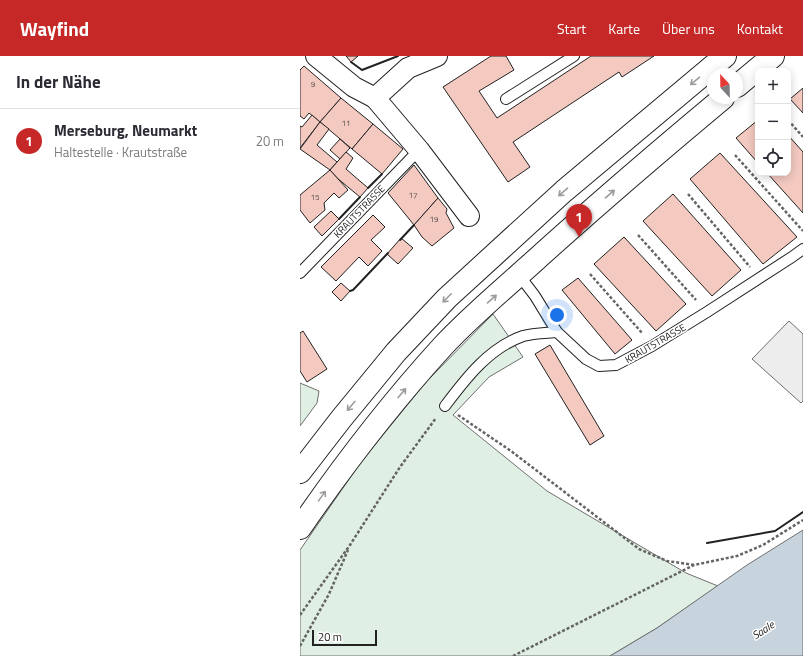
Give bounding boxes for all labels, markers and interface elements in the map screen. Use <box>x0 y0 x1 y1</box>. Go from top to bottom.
text: Wayfind <box>20 14 89 43</box>
text: Start <box>557 18 586 39</box>
text: Karte <box>608 18 640 39</box>
text: Über uns <box>662 18 715 39</box>
text: Kontakt <box>737 18 783 39</box>
north arrow <box>707 68 743 104</box>
map controls <box>755 68 791 176</box>
button: + <box>755 68 791 104</box>
text: In der Nähe <box>16 69 101 95</box>
one-way arrow <box>689 77 700 86</box>
house number: 9 <box>311 78 316 90</box>
button: − <box>755 104 791 140</box>
house number: 11 <box>342 117 350 129</box>
text: Merseburg, Neumarkt <box>54 119 197 142</box>
text: 1 <box>25 131 33 151</box>
text: 20 m <box>256 131 284 151</box>
button: locate <box>755 140 791 176</box>
text: Haltestelle · Krautstraße <box>54 142 187 162</box>
street label: KRAUTSTRASSE <box>330 181 389 241</box>
one-way arrow <box>558 187 568 196</box>
house number: 17 <box>409 189 417 201</box>
one-way arrow <box>604 190 615 199</box>
house number: 15 <box>311 191 320 203</box>
pin: 1 <box>566 204 592 237</box>
house number: 19 <box>430 213 439 225</box>
one-way arrow <box>442 293 452 303</box>
one-way arrow <box>486 295 496 304</box>
your location <box>547 305 567 325</box>
street label: KRAUTSTRASSE <box>622 320 689 367</box>
one-way arrow <box>398 388 407 398</box>
one-way arrow <box>347 401 356 411</box>
one-way arrow <box>318 490 326 501</box>
water label: Saale <box>749 616 778 643</box>
scale bar <box>312 628 377 647</box>
text: 20 m <box>318 629 342 645</box>

